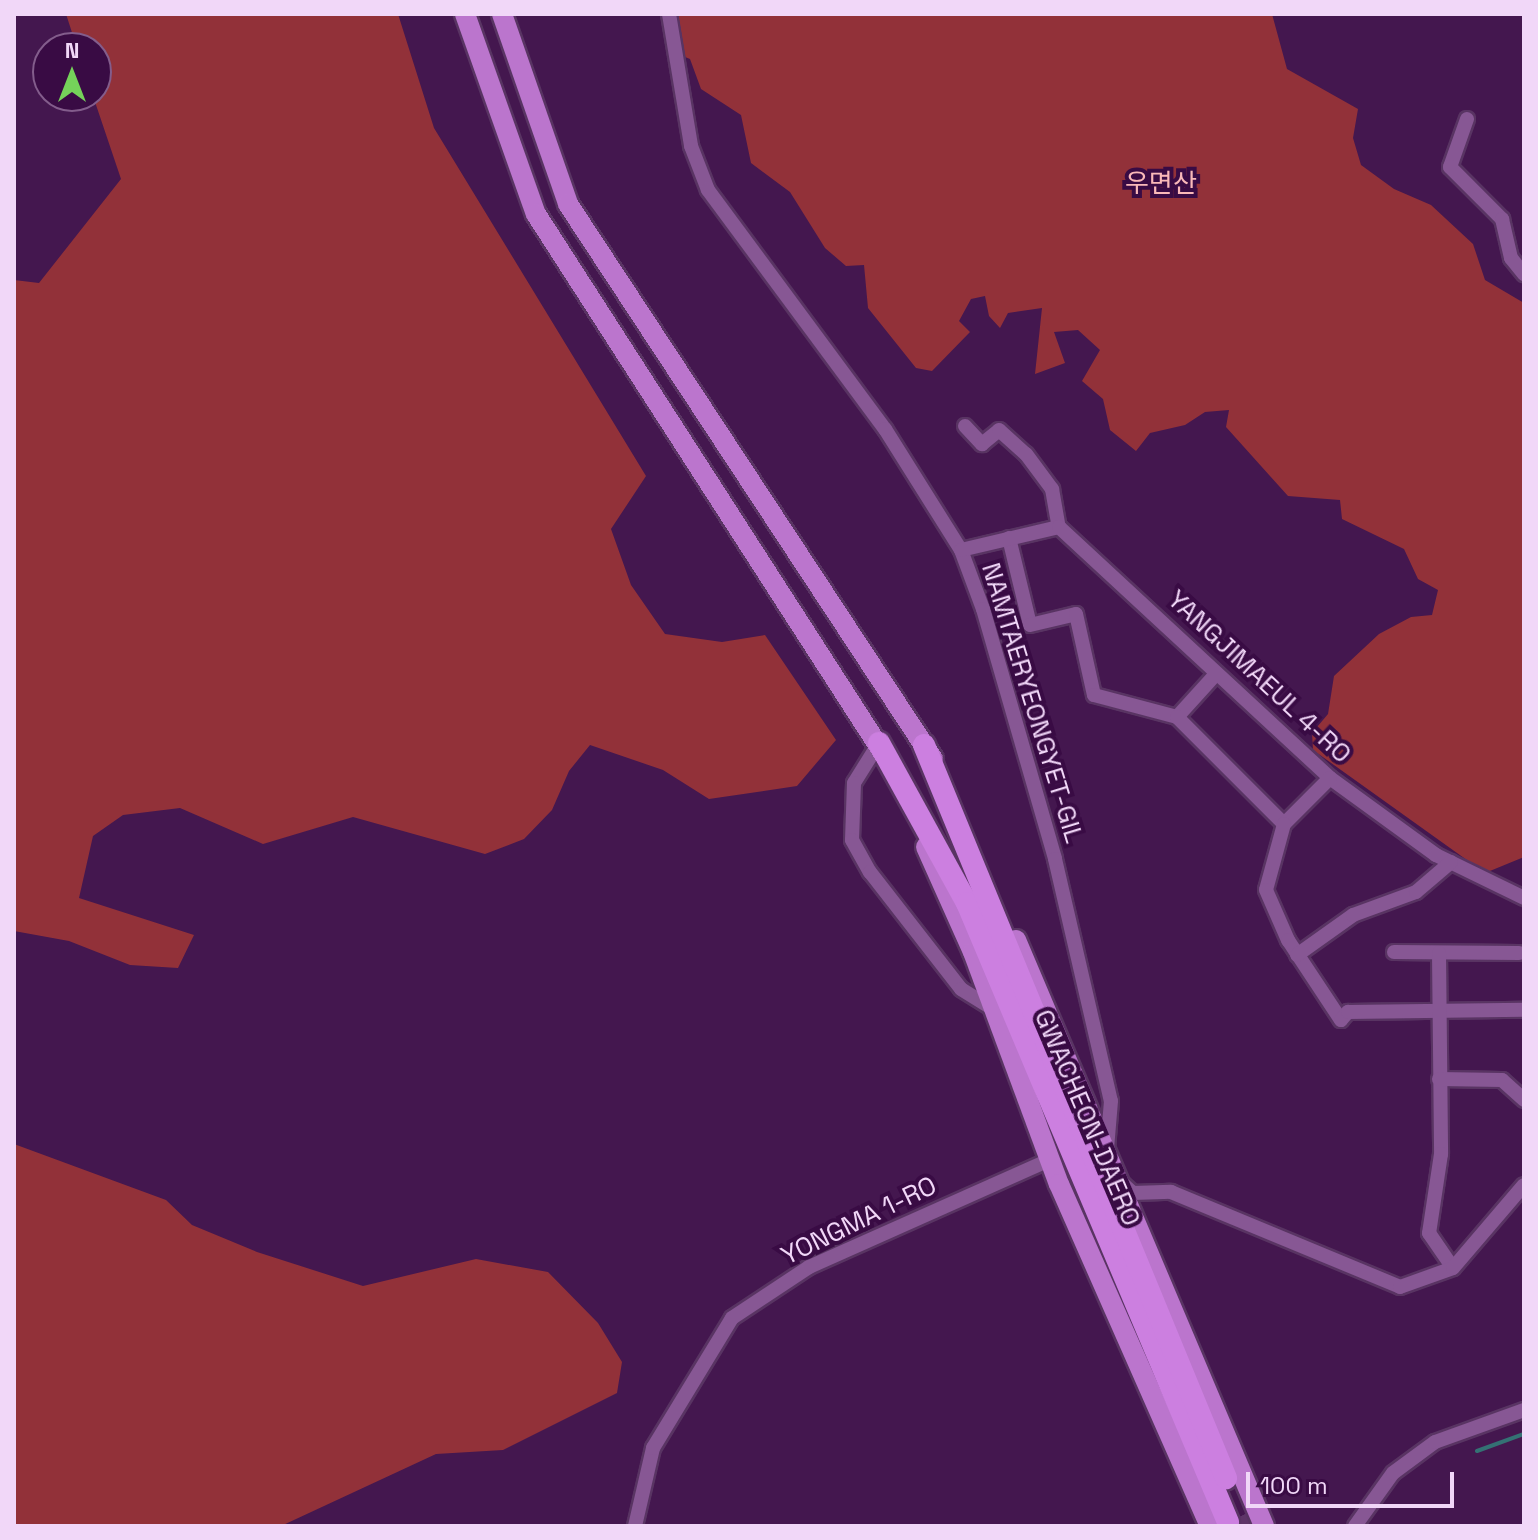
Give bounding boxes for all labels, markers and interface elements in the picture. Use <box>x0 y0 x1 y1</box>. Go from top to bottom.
north arrow <box>32 32 112 112</box>
text: N <box>65 36 79 64</box>
park label: 우면산 <box>1125 168 1197 200</box>
street label: NAMTAERYEONGYET-GIL <box>975 559 1089 847</box>
street label: YANGJIMAEUL 4-RO <box>1161 584 1357 770</box>
street label: GWACHEON-DAERO <box>1027 1005 1147 1231</box>
street label: YONGMA 1-RO <box>776 1170 942 1272</box>
scale bar <box>1250 1456 1458 1506</box>
text: 100 m <box>1260 1470 1328 1501</box>

